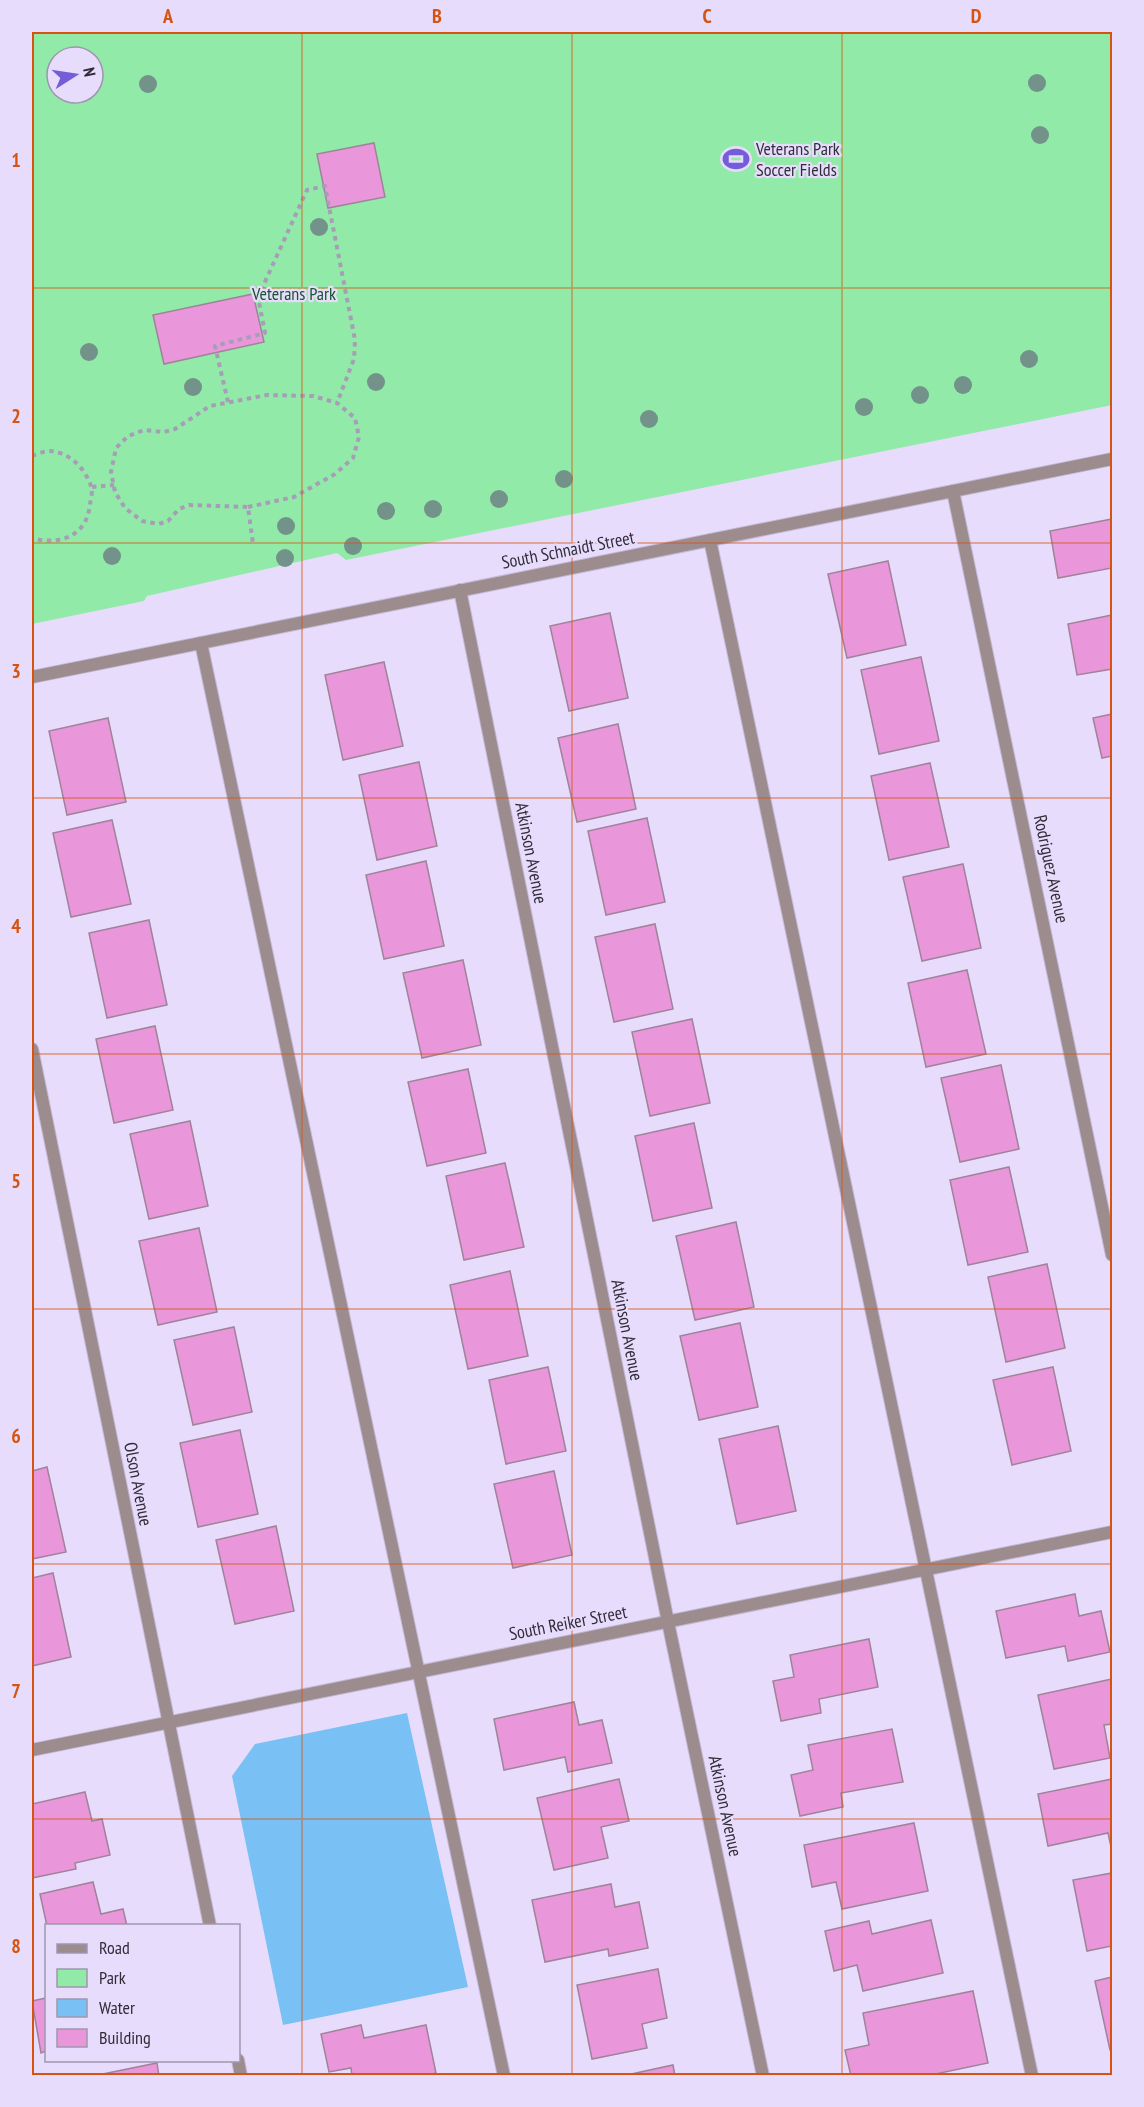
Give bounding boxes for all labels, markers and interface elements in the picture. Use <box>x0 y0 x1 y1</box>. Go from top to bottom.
text: A <box>162 3 174 29</box>
text: B <box>432 3 442 29</box>
text: C <box>702 3 712 29</box>
text: D <box>971 3 982 29</box>
north arrow <box>45 45 105 105</box>
text: N <box>79 66 100 78</box>
place label: Veterans Park Soccer Fields <box>755 137 840 181</box>
sports icon: Veterans Park Soccer Fields <box>721 144 751 174</box>
text: 1 <box>11 147 21 173</box>
park label: Veterans Park <box>251 282 336 305</box>
text: 2 <box>11 403 21 429</box>
street label: South Schnaidt Street <box>500 525 636 574</box>
text: 3 <box>11 658 21 684</box>
street label: Atkinson Avenue <box>510 800 553 905</box>
street label: Rodriguez Avenue <box>1029 813 1074 925</box>
text: 4 <box>11 913 21 939</box>
text: 5 <box>11 1168 21 1194</box>
street label: Atkinson Avenue <box>606 1277 649 1382</box>
text: 6 <box>11 1423 21 1449</box>
street label: Olson Avenue <box>119 1440 158 1528</box>
street label: South Reiker Street <box>507 1600 629 1645</box>
text: 7 <box>11 1678 21 1704</box>
street label: Atkinson Avenue <box>704 1753 747 1858</box>
legend <box>45 1924 240 2062</box>
text: 8 <box>11 1933 21 1959</box>
text: Road <box>99 1936 130 1959</box>
text: Park <box>99 1966 126 1989</box>
text: Water <box>99 1996 135 2019</box>
text: Building <box>99 2026 151 2049</box>

